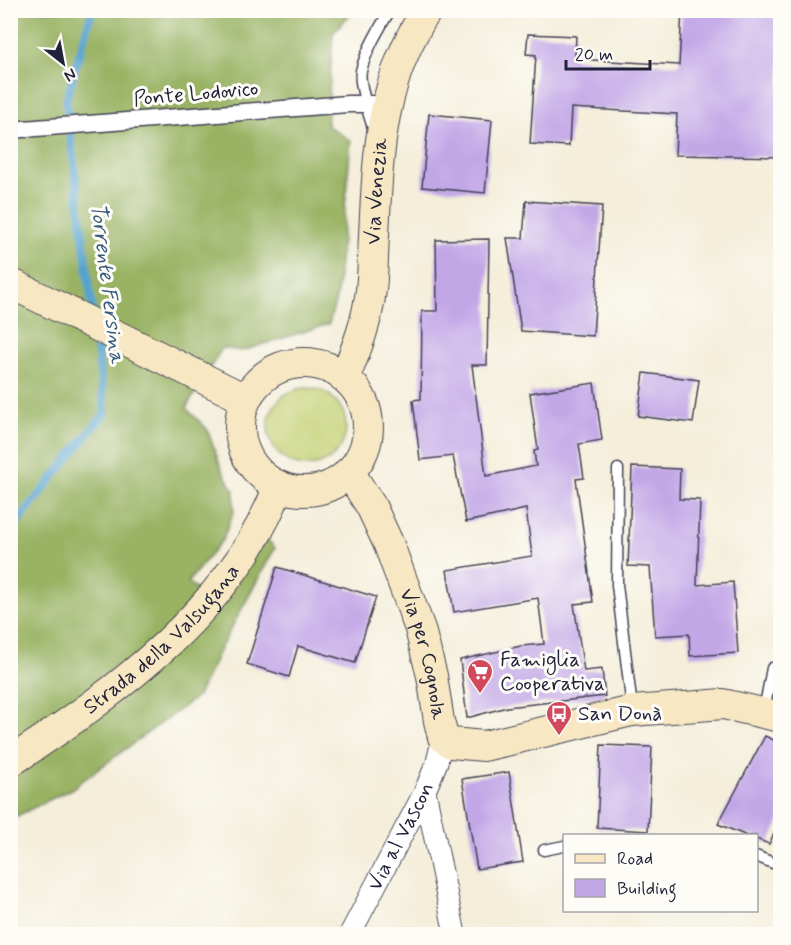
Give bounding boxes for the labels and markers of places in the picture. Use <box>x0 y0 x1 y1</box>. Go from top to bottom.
place label: Famiglia Cooperativa <box>500 646 605 698</box>
supermarket icon: Famiglia Cooperativa <box>465 657 495 695</box>
bus stop icon: San Donà <box>544 699 574 737</box>
place label: San Donà <box>578 700 662 728</box>

